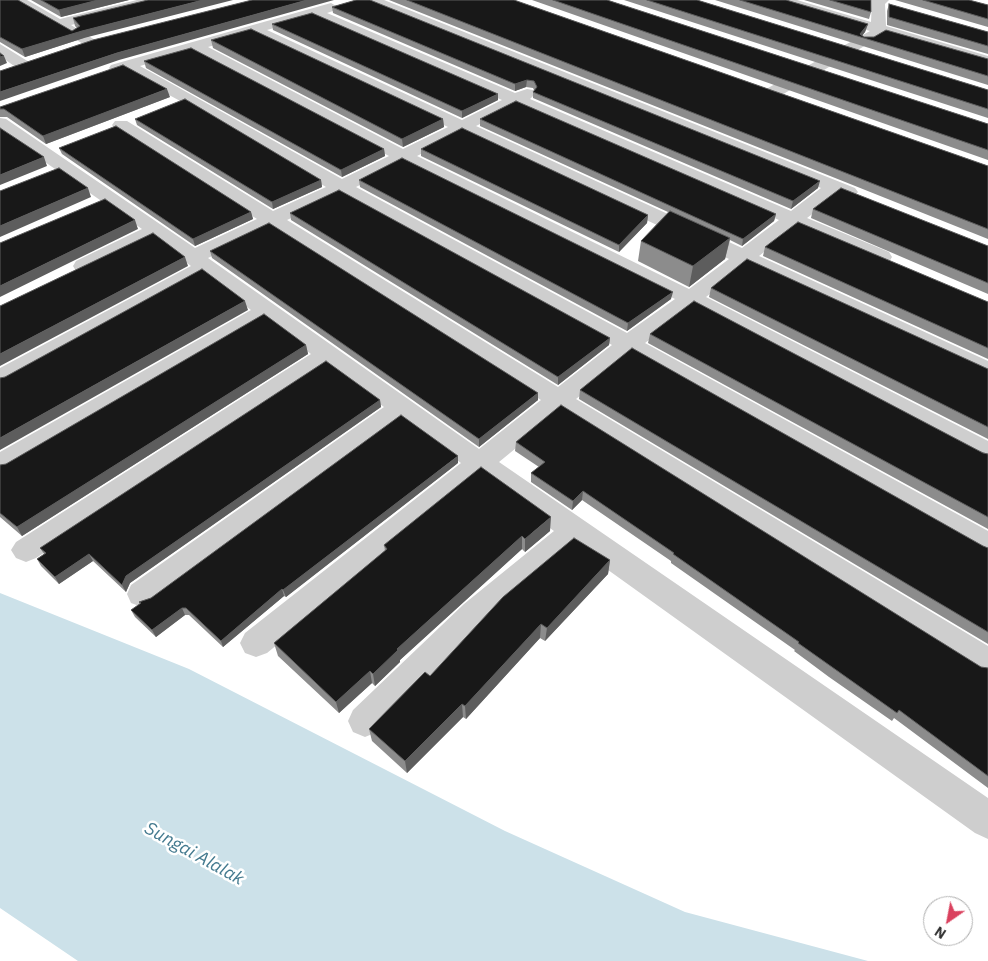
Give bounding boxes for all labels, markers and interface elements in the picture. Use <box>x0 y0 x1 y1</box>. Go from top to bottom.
water label: Sungai Alalak <box>141 818 247 890</box>
north arrow <box>923 896 973 946</box>
text: N <box>931 922 950 943</box>

